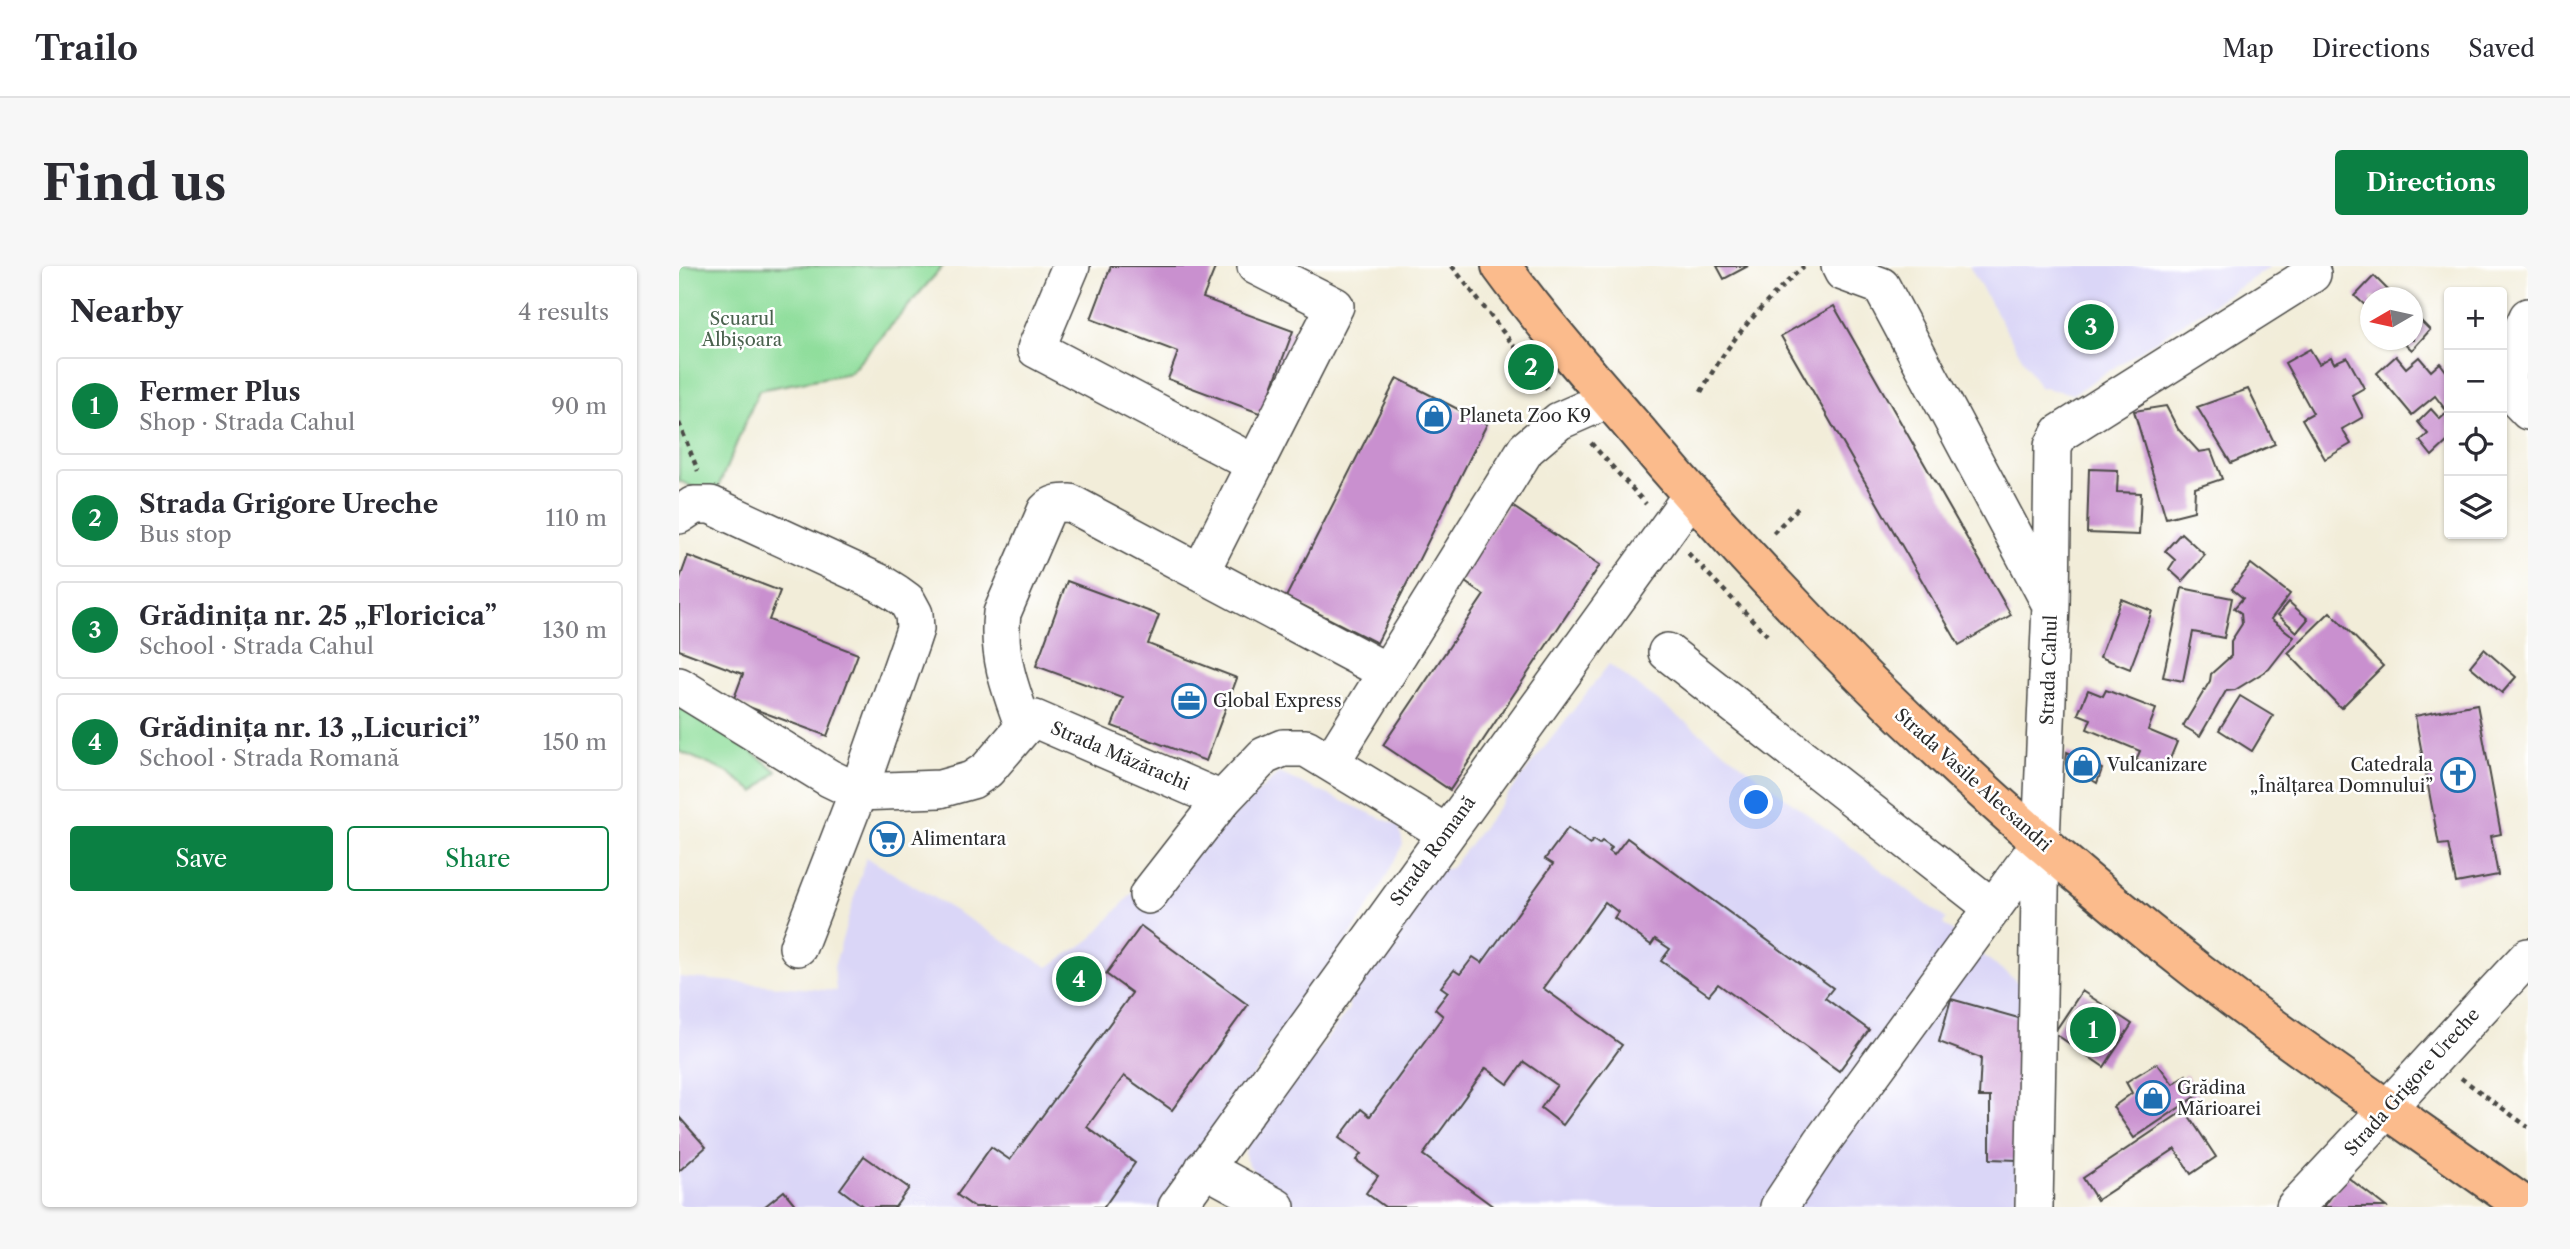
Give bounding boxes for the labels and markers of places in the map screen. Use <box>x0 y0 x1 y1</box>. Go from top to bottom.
pin: 3 <box>2068 301 2114 353</box>
pin: 2 <box>1508 341 1554 393</box>
shop icon: Planeta Zoo K9 <box>1415 397 1453 435</box>
place label: Planeta Zoo K9 <box>1459 405 1591 427</box>
office icon: Global Express <box>1170 682 1208 720</box>
place label: Global Express <box>1213 690 1342 712</box>
shop icon: Vulcanizare <box>2064 746 2102 784</box>
place label: Vulcanizare <box>2106 754 2207 776</box>
place label: Catedrala „Înălțarea Domnului” <box>2250 754 2433 797</box>
church icon: Catedrala „Înălțarea Domnului” <box>2439 756 2477 794</box>
supermarket icon: Alimentara <box>868 820 906 858</box>
place label: Alimentara <box>910 828 1007 850</box>
pin: 4 <box>1056 953 1102 1005</box>
pin: 1 <box>2070 1004 2116 1056</box>
place label: Grădina Mărioarei <box>2177 1077 2262 1120</box>
shop icon: Grădina Mărioarei <box>2134 1079 2172 1117</box>

